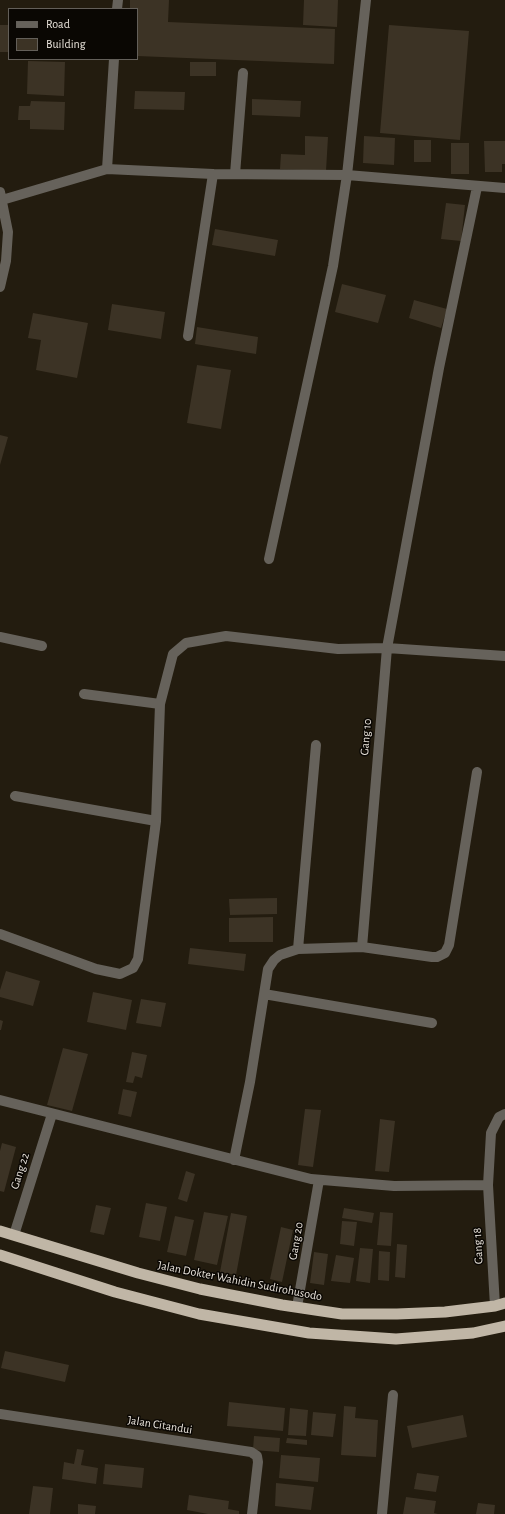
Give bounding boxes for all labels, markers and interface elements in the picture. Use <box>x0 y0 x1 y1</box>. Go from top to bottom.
legend <box>8 8 138 60</box>
text: Road <box>46 18 70 30</box>
text: Building <box>46 38 86 50</box>
street label: Gang 10 <box>357 718 375 756</box>
street label: Gang 22 <box>7 1151 33 1191</box>
street label: Gang 20 <box>286 1221 306 1261</box>
street label: Gang 18 <box>470 1227 486 1265</box>
street label: Jalan Dokter Wahidin Sudirohusodo <box>157 1258 323 1304</box>
street label: Jalan Citandui <box>127 1413 193 1437</box>

